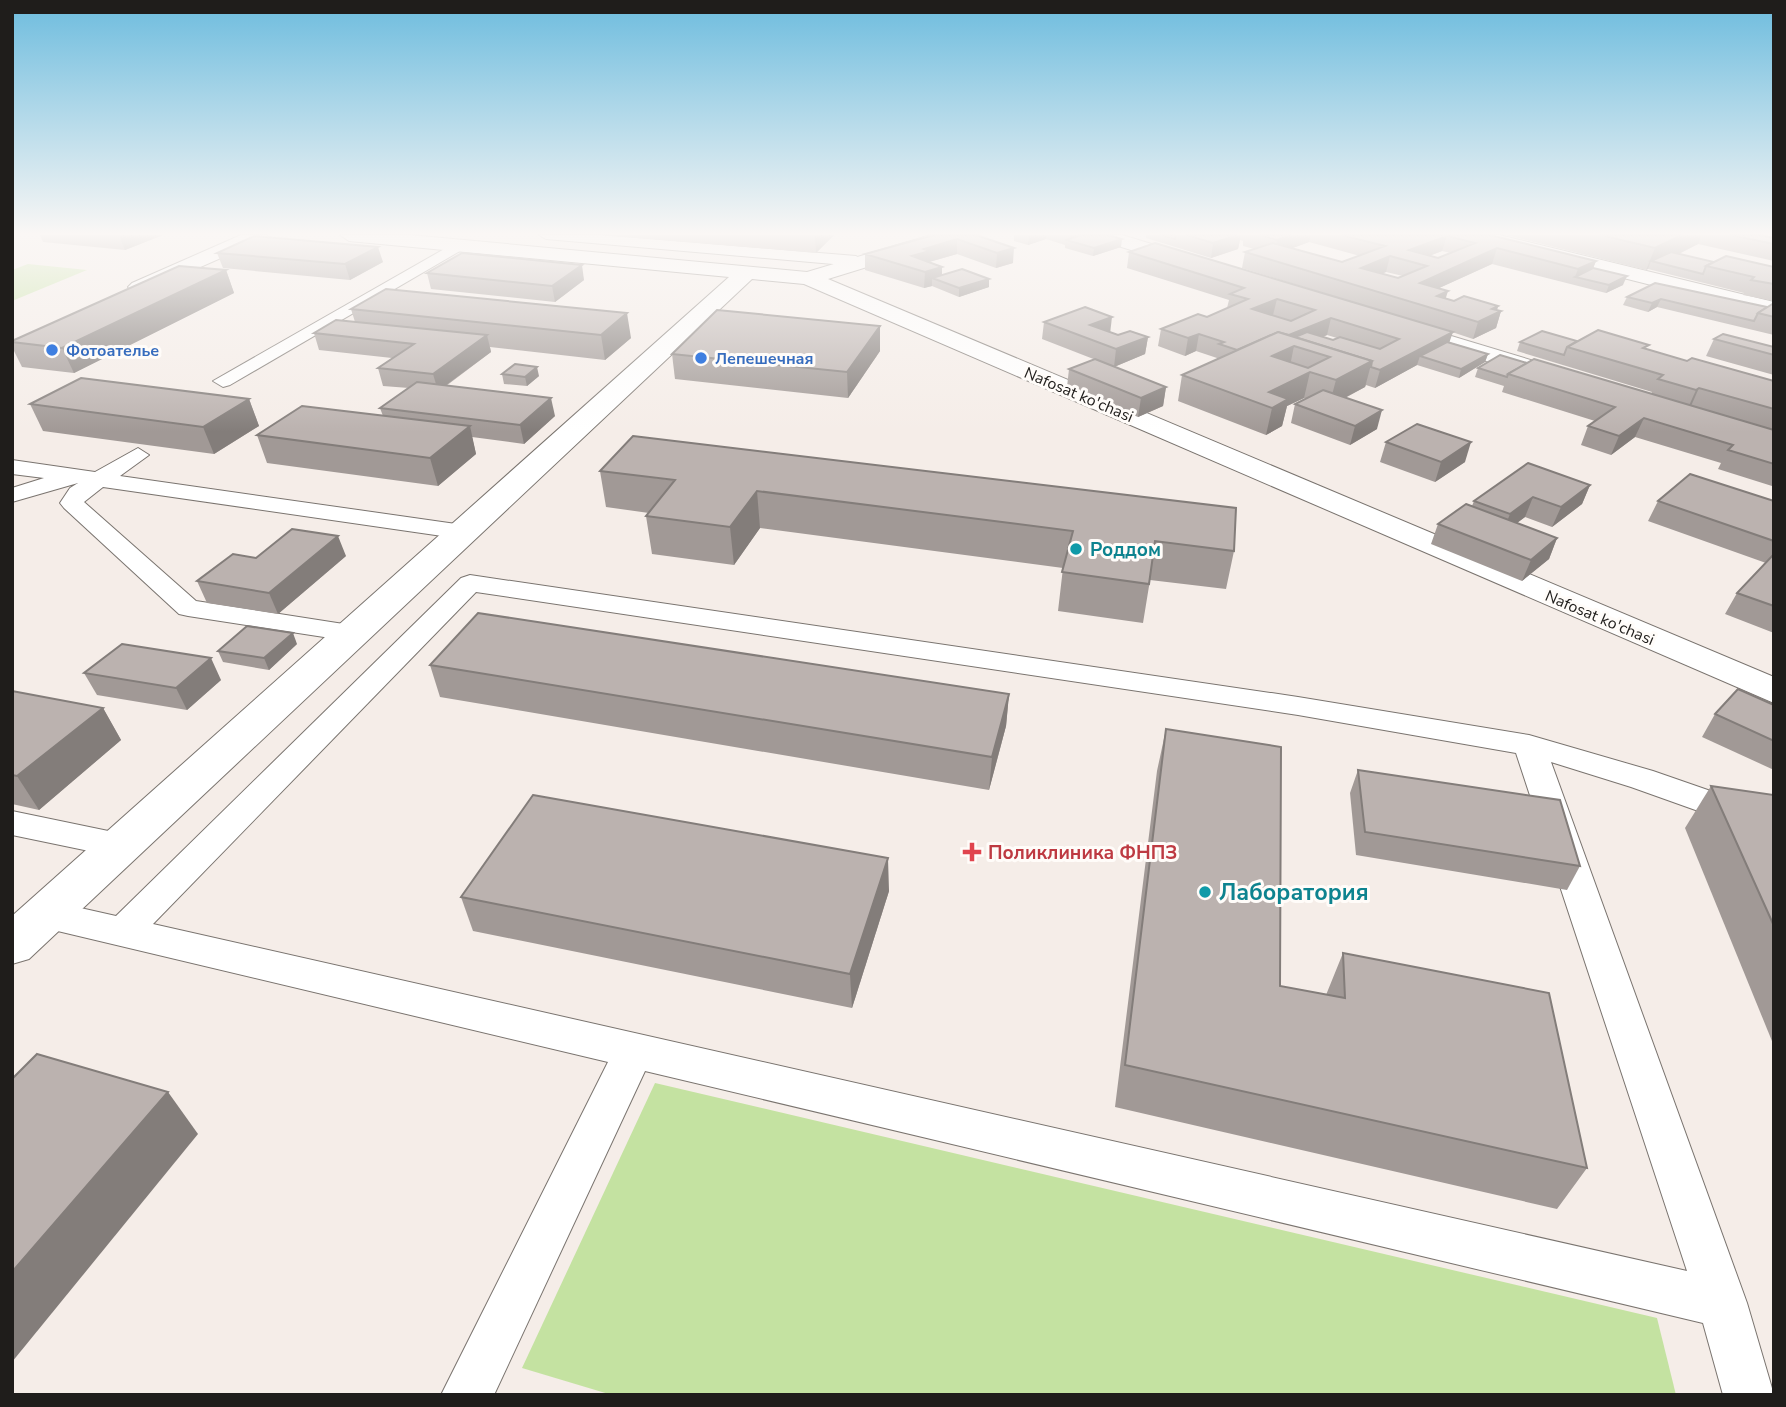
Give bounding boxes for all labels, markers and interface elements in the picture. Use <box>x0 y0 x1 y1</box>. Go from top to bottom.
place label: Фотоателье <box>66 340 159 362</box>
marker: Фотоателье <box>44 342 60 358</box>
place label: Лепешечная <box>715 348 814 370</box>
marker: Лепешечная <box>693 350 709 366</box>
street label: Nafosat ko'chasi <box>1021 362 1137 428</box>
place label: Роддом <box>1090 537 1161 563</box>
marker: Роддом <box>1068 541 1084 557</box>
street label: Nafosat ko'chasi <box>1542 585 1658 651</box>
place label: Поликлиника ФНПЗ <box>988 840 1177 866</box>
marker: Поликлиника ФНПЗ <box>962 842 982 862</box>
place label: Лаборатория <box>1219 877 1369 908</box>
marker: Лаборатория <box>1197 884 1213 900</box>

